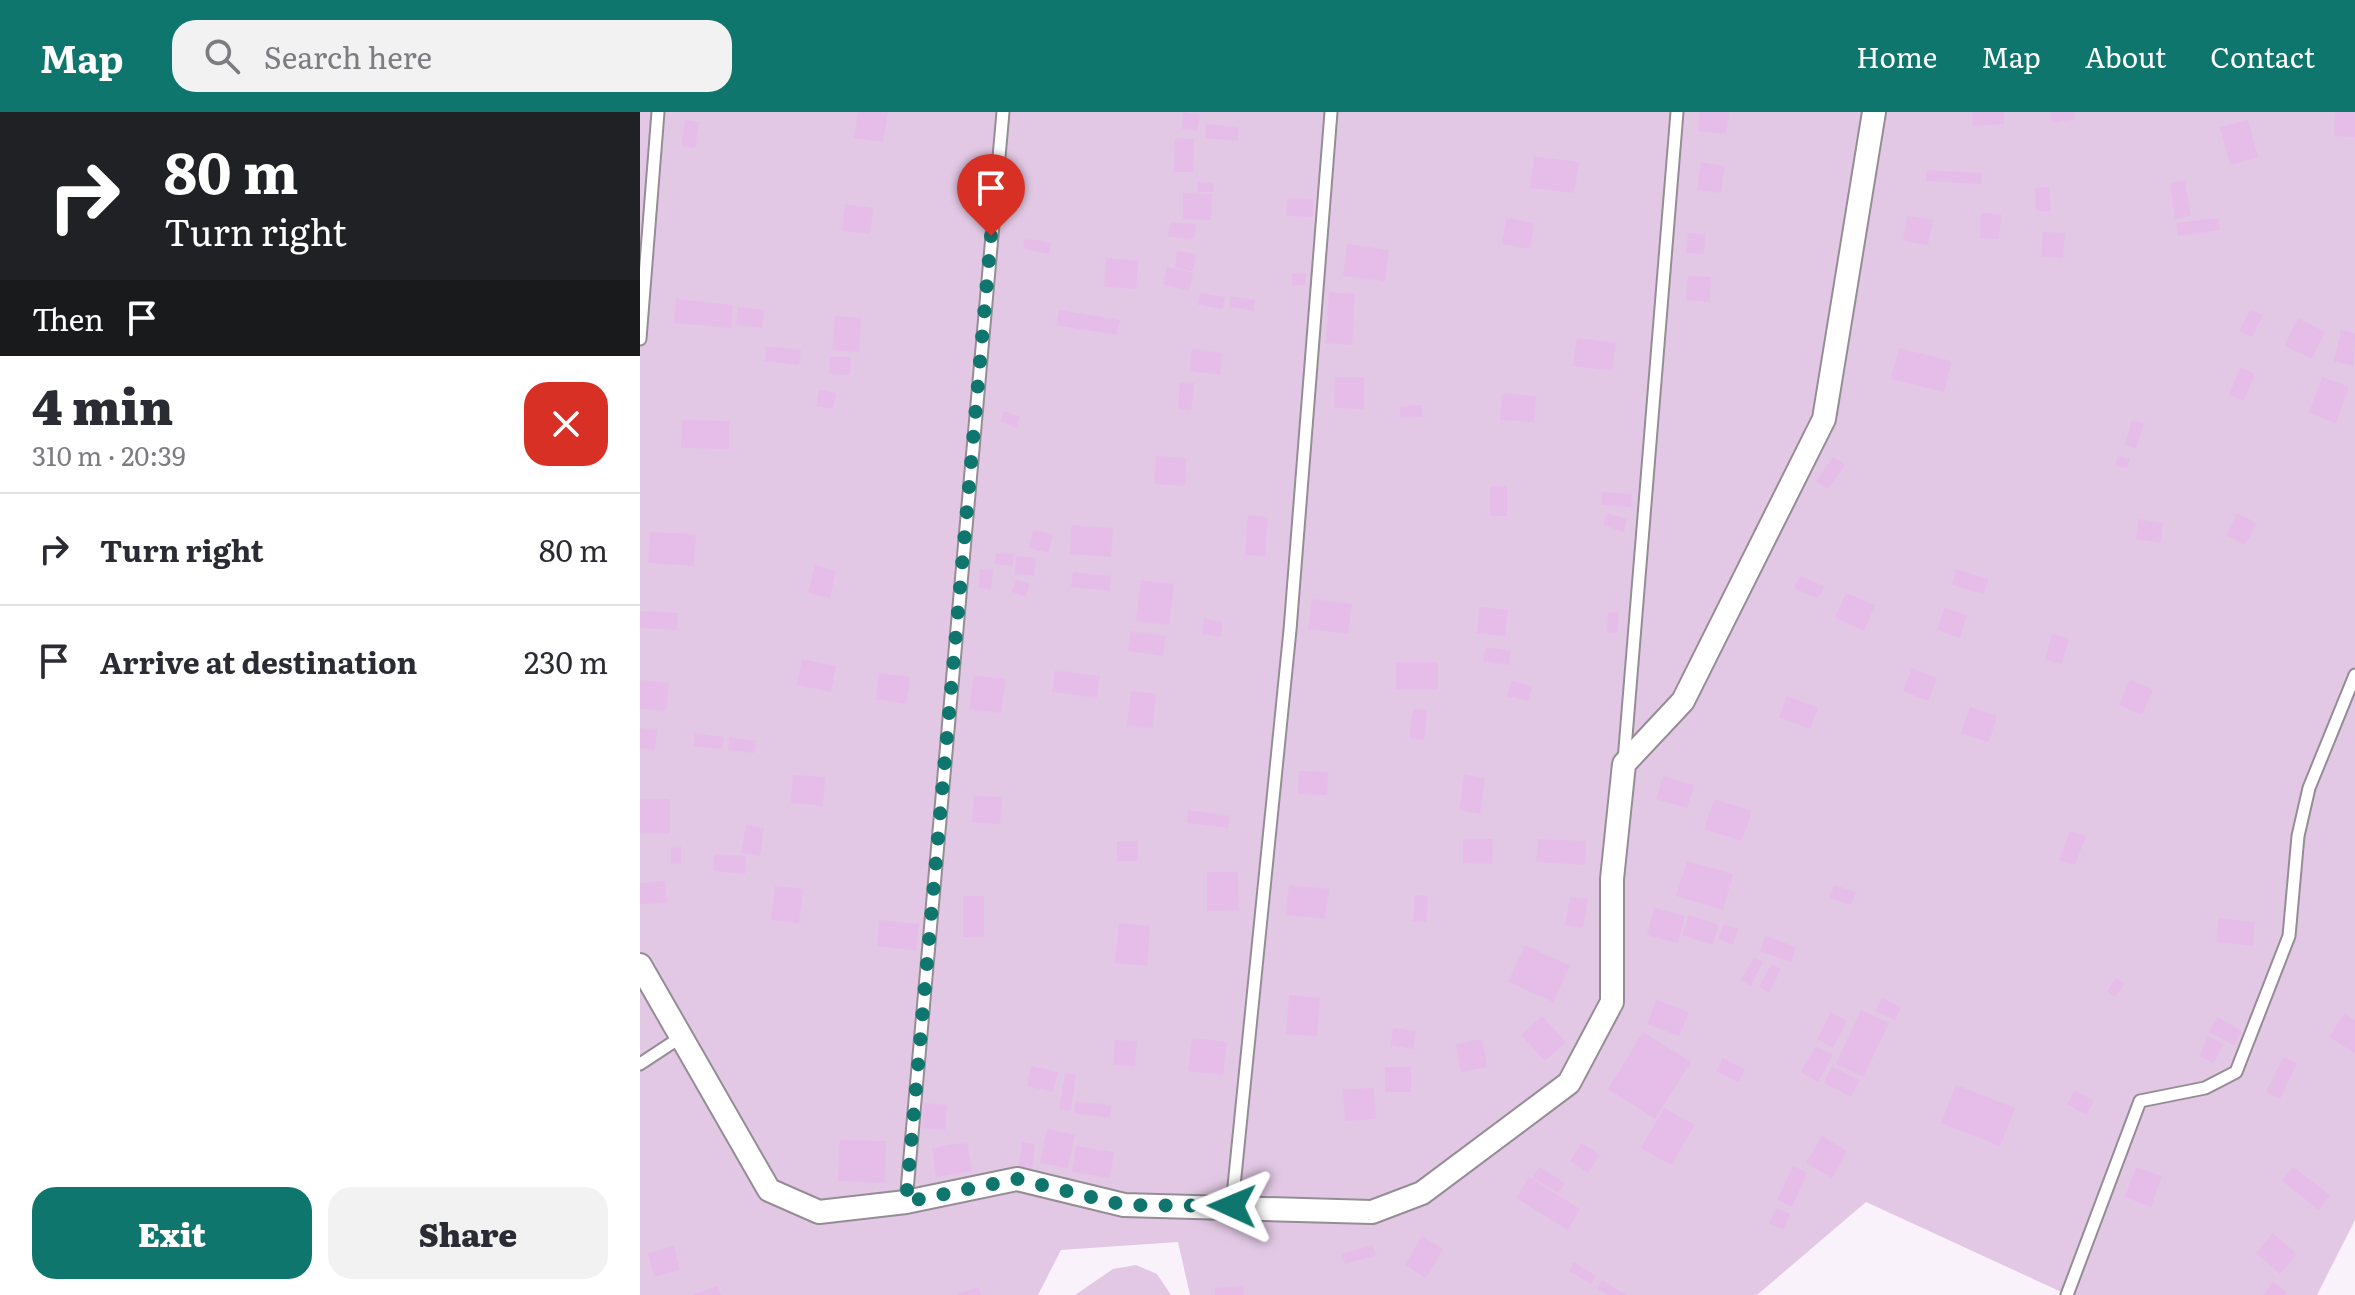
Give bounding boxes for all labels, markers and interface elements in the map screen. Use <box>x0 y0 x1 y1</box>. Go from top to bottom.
search box <box>172 20 732 92</box>
text: Map <box>40 28 124 85</box>
icon: search <box>200 34 244 78</box>
text: Search here <box>264 34 432 78</box>
text: Home <box>1856 35 1937 77</box>
text: Map <box>1981 35 2041 77</box>
text: About <box>2085 35 2166 77</box>
text: Contact <box>2210 35 2315 77</box>
text: 80 m <box>164 128 299 211</box>
icon: right <box>32 144 136 248</box>
pin <box>957 154 1025 236</box>
icon: arrive <box>969 166 1013 210</box>
text: Turn right <box>164 204 347 257</box>
text: Then <box>32 296 104 340</box>
icon: arrive <box>120 296 164 340</box>
text: 4 min <box>32 369 173 440</box>
button: close <box>524 382 608 466</box>
text: 310 m · 20:39 <box>32 435 185 474</box>
icon: right <box>32 527 76 571</box>
text: Turn right <box>100 527 264 571</box>
text: 80 m <box>539 527 608 571</box>
icon: arrive <box>32 639 76 683</box>
text: Arrive at destination <box>100 639 417 683</box>
text: 230 m <box>524 639 608 683</box>
position arrow <box>1190 1164 1274 1248</box>
button: Exit <box>32 1187 312 1279</box>
button: Share <box>328 1187 608 1279</box>

